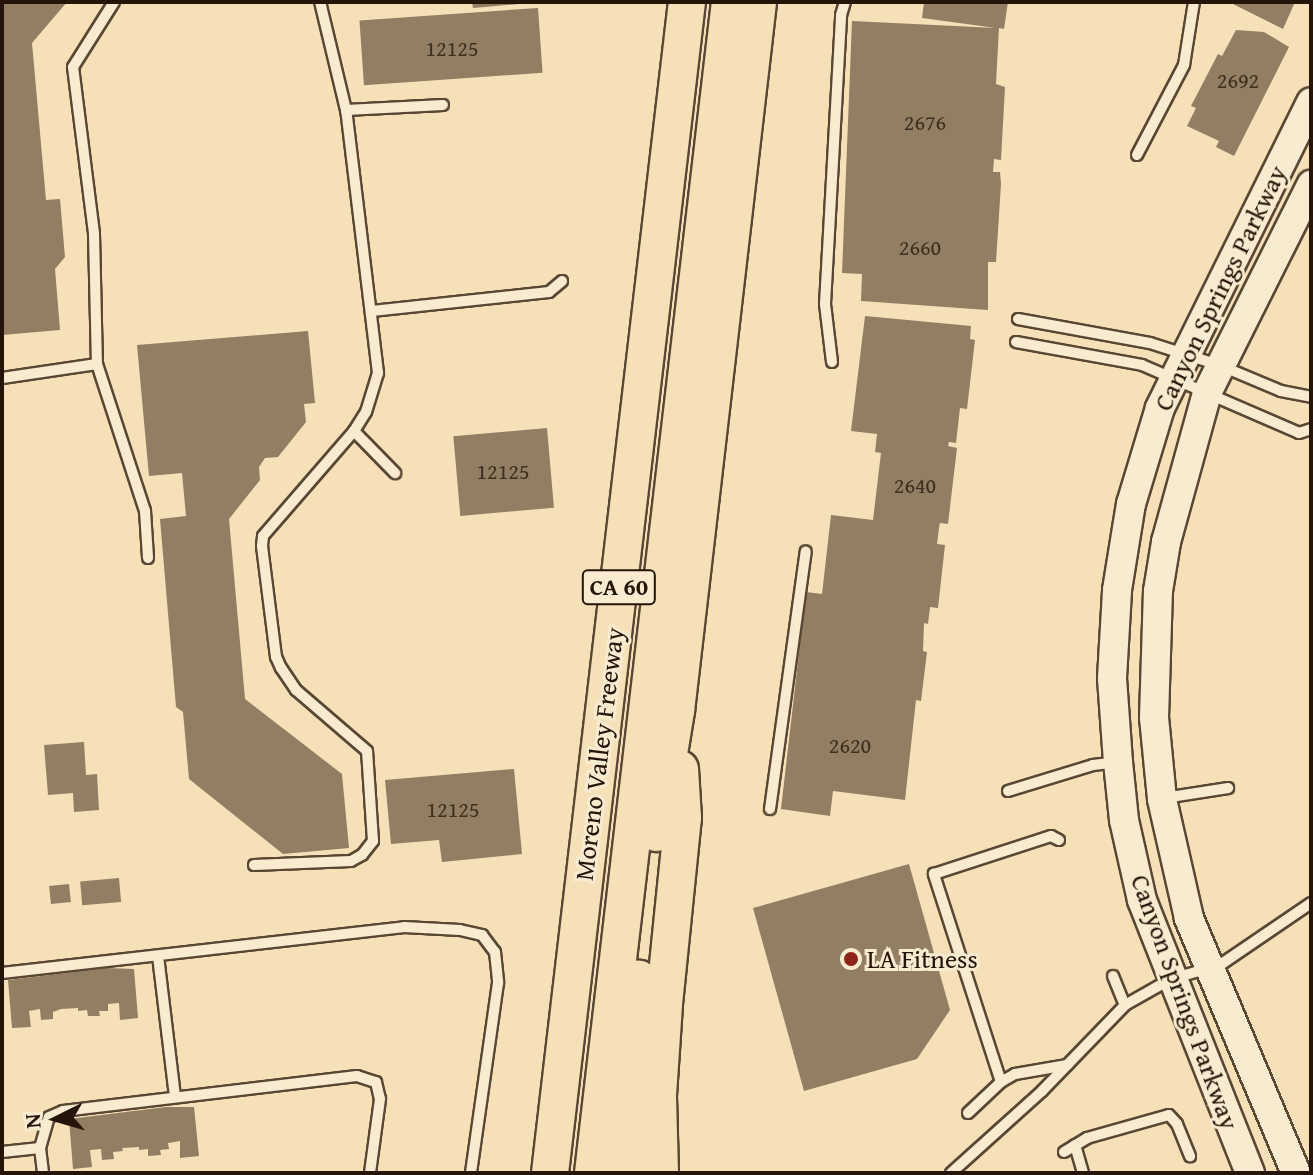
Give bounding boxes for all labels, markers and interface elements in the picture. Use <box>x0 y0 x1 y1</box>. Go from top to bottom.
house number: 12125 <box>426 36 478 62</box>
house number: 2692 <box>1217 68 1259 94</box>
house number: 2676 <box>904 110 946 136</box>
street label: Canyon Springs Parkway <box>1147 160 1293 416</box>
house number: 2660 <box>899 235 941 261</box>
house number: 12125 <box>477 459 529 485</box>
house number: 2640 <box>894 473 936 499</box>
road number: CA 60 <box>581 567 657 607</box>
street label: Moreno Valley Freeway <box>568 626 630 882</box>
house number: 2620 <box>829 733 871 759</box>
house number: 12125 <box>427 797 479 823</box>
street label: Canyon Springs Parkway <box>1124 870 1246 1134</box>
place label: LA Fitness <box>867 943 978 975</box>
marker: LA Fitness <box>842 950 860 968</box>
north arrow <box>16 1079 96 1159</box>
text: N <box>16 1112 49 1130</box>

